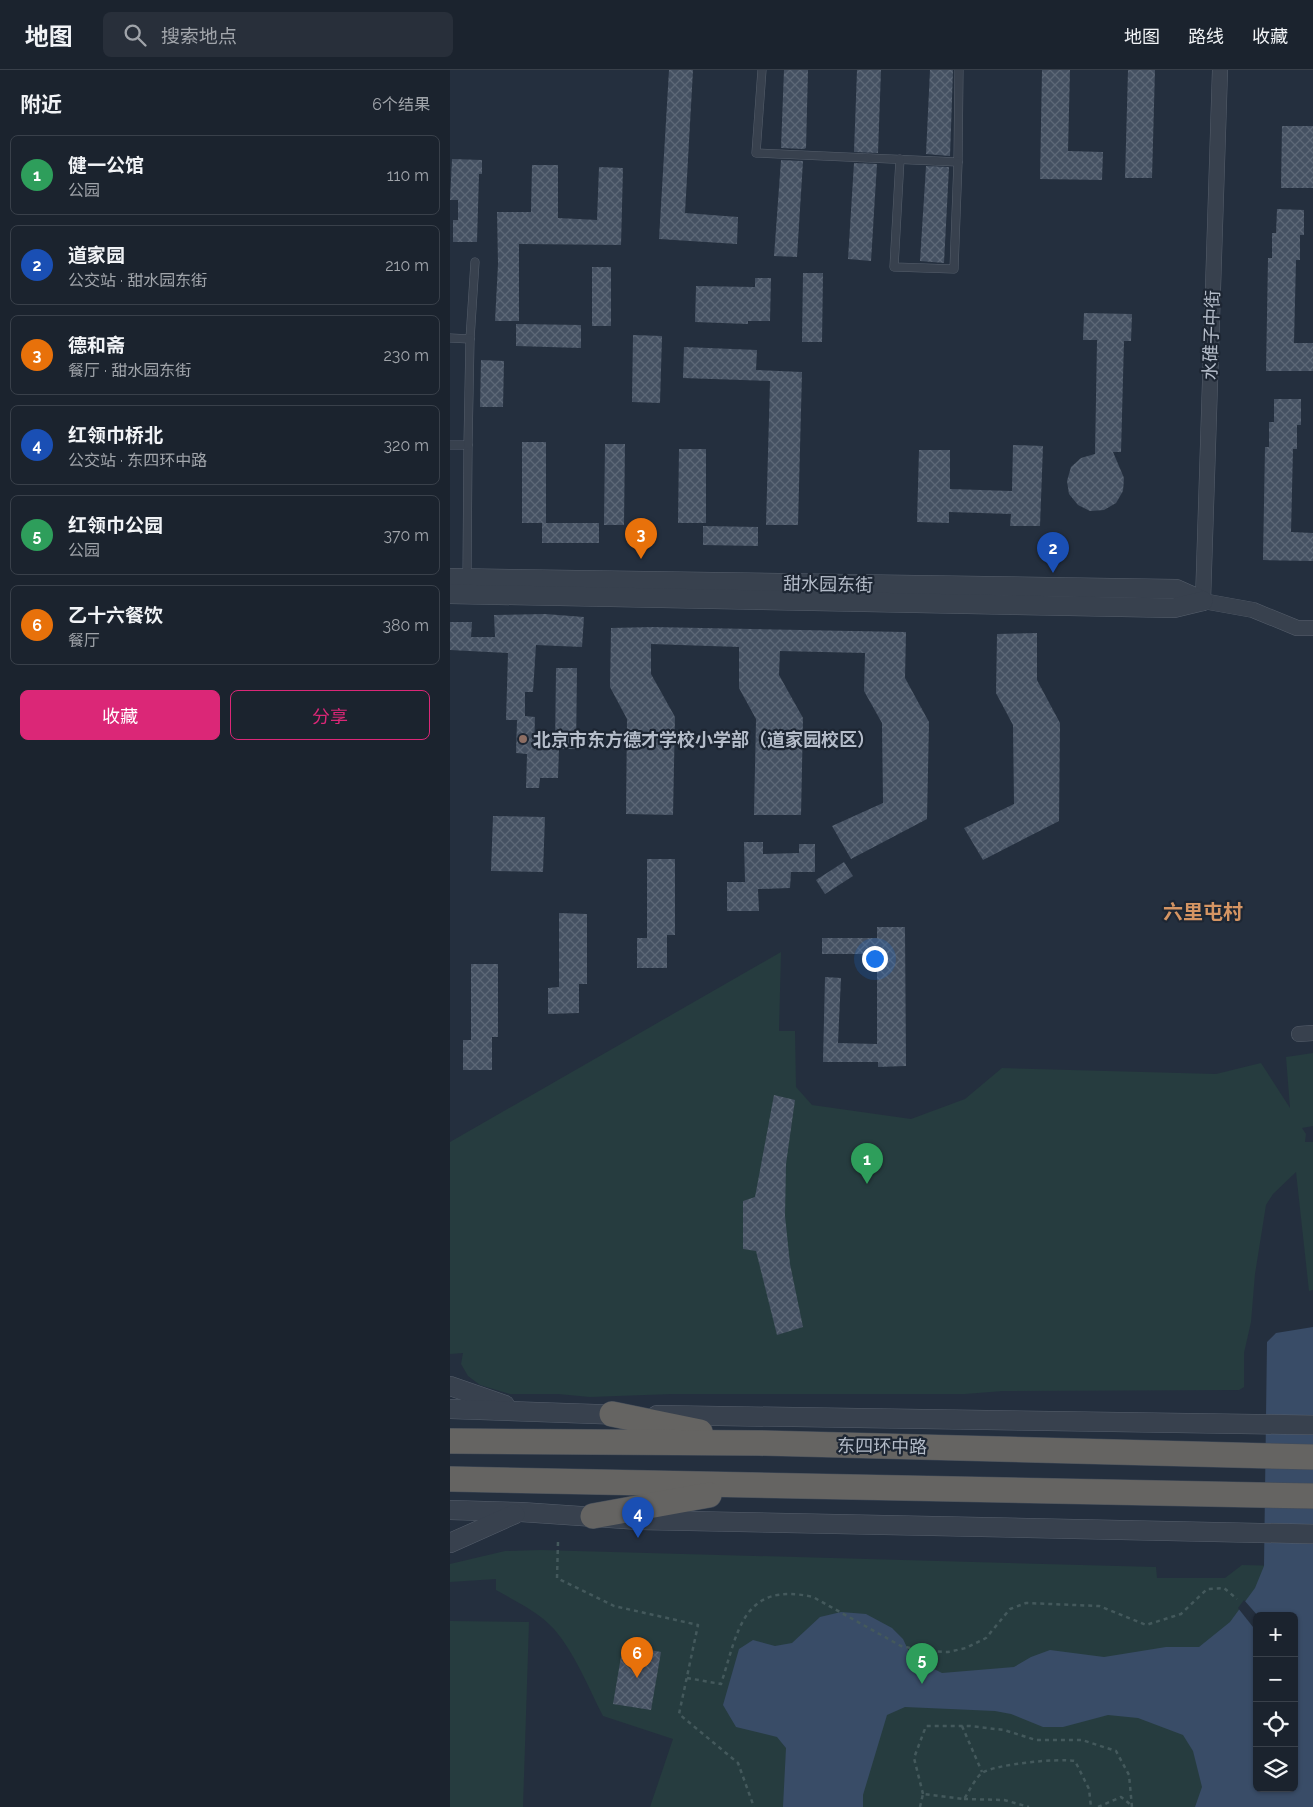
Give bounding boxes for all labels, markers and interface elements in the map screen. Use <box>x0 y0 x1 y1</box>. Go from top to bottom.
search box <box>103 12 453 57</box>
icon: search <box>121 21 149 49</box>
text: 地图 <box>25 22 73 51</box>
text: 搜索地点 <box>161 25 237 47</box>
text: 地图 <box>1124 26 1160 47</box>
text: 路线 <box>1188 26 1224 47</box>
text: 收藏 <box>1252 26 1288 47</box>
text: 附近 <box>20 92 62 117</box>
text: 6个结果 <box>372 95 430 114</box>
text: 健一公馆 <box>68 154 144 176</box>
text: 1 <box>33 166 41 185</box>
text: 110 m <box>387 166 429 185</box>
text: 公园 <box>68 181 100 200</box>
text: 道家园 <box>68 244 125 266</box>
text: 2 <box>32 256 42 275</box>
text: 210 m <box>385 256 429 275</box>
text: 公交站 · 甜水园东街 <box>68 271 207 290</box>
street label: 水碓子中街 <box>1199 290 1223 380</box>
text: 德和斋 <box>68 334 125 356</box>
text: 3 <box>33 346 41 365</box>
text: 230 m <box>384 346 429 365</box>
text: 餐厅 · 甜水园东街 <box>68 361 191 380</box>
text: 红领巾桥北 <box>68 424 163 446</box>
text: 4 <box>32 436 42 455</box>
text: 320 m <box>384 436 429 455</box>
text: 公交站 · 东四环中路 <box>68 451 207 470</box>
text: 红领巾公园 <box>68 514 163 536</box>
pin: 3 <box>625 518 657 559</box>
text: 5 <box>33 526 41 545</box>
text: 370 m <box>383 526 429 545</box>
pin: 2 <box>1037 532 1069 573</box>
text: 公园 <box>68 541 100 560</box>
street label: 甜水园东街 <box>783 573 873 595</box>
text: 乙十六餐饮 <box>68 604 163 626</box>
text: 6 <box>32 616 42 635</box>
text: 380 m <box>382 616 429 635</box>
text: 餐厅 <box>68 631 100 650</box>
button: 收藏 <box>20 690 220 740</box>
button: 分享 <box>230 690 430 740</box>
place label: 北京市东方德才学校小学部（道家园校区） <box>533 729 875 750</box>
marker: 北京市东方德才学校小学部（道家园校区） <box>517 733 529 745</box>
district label: 六里屯村 <box>1163 900 1243 924</box>
your location <box>862 946 888 972</box>
pin: 1 <box>851 1143 883 1184</box>
street label: 东四环中路 <box>837 1435 927 1457</box>
pin: 4 <box>622 1497 654 1538</box>
map controls <box>1253 1612 1298 1792</box>
button: + <box>1253 1612 1298 1657</box>
pin: 6 <box>621 1637 653 1678</box>
pin: 5 <box>906 1643 938 1684</box>
button: − <box>1253 1657 1298 1702</box>
button: locate <box>1253 1702 1298 1747</box>
button: layers <box>1253 1747 1298 1792</box>

